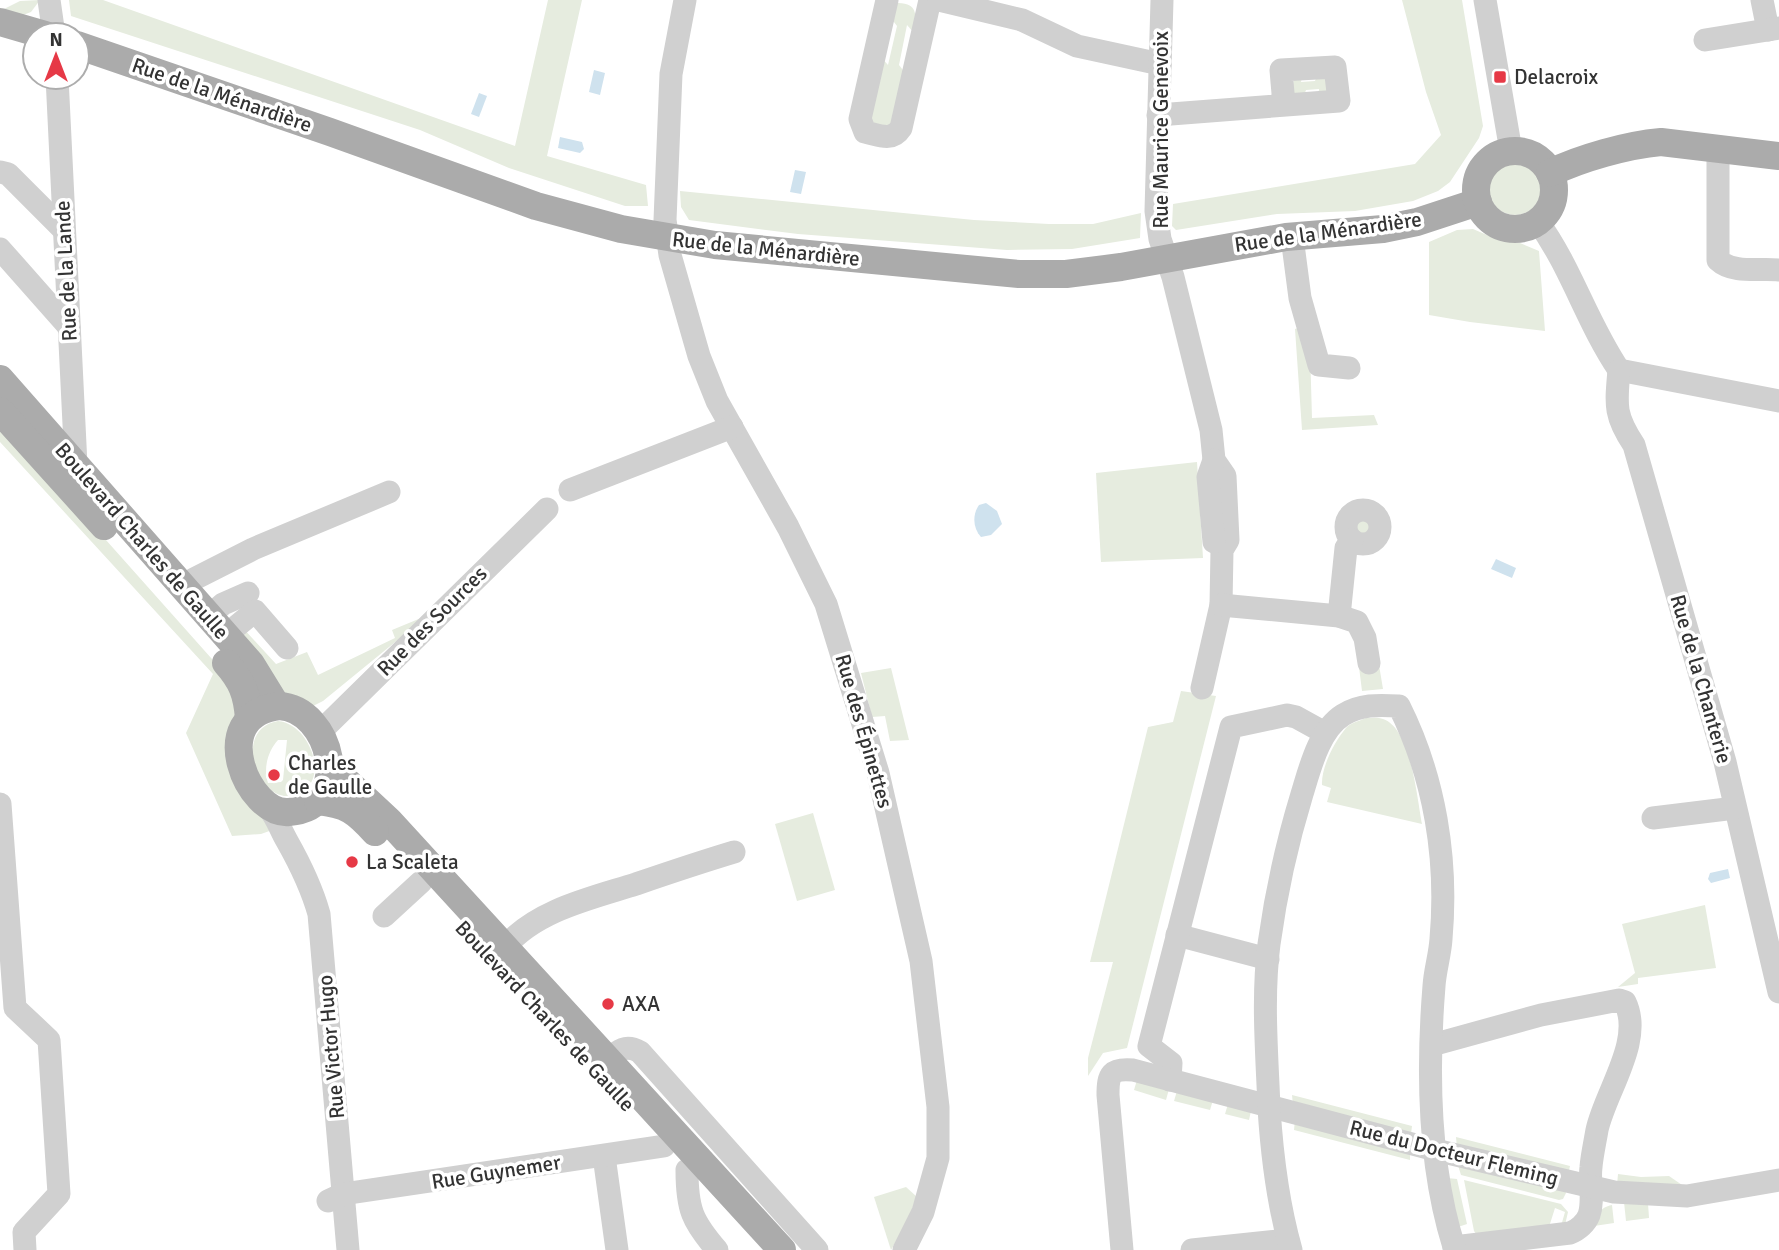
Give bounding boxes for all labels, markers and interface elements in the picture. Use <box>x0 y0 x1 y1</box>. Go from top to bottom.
north arrow <box>21 21 91 91</box>
text: N <box>49 28 63 52</box>
street label: Rue Maurice Genevoix <box>1148 31 1174 229</box>
street label: Rue de la Ménardière <box>129 52 315 138</box>
place label: Delacroix <box>1514 64 1599 90</box>
marker: Delacroix <box>1492 69 1508 85</box>
street label: Rue de la Lande <box>49 200 83 342</box>
street label: Rue de la Ménardière <box>1233 206 1423 258</box>
street label: Rue de la Ménardière <box>671 226 861 272</box>
street label: Boulevard Charles de Gaulle <box>50 437 234 645</box>
street label: Rue des Sources <box>372 561 492 681</box>
street label: Rue de la Chanterie <box>1664 591 1738 767</box>
street label: Rue des Épinettes <box>830 651 898 811</box>
place label: Charles de Gaulle <box>288 750 372 800</box>
marker: Charles de Gaulle <box>266 767 282 783</box>
place label: La Scaleta <box>366 849 459 875</box>
marker: La Scaleta <box>344 854 360 870</box>
street label: Boulevard Charles de Gaulle <box>450 915 640 1117</box>
street label: Rue Victor Hugo <box>312 974 350 1120</box>
place label: AXA <box>622 991 660 1017</box>
marker: AXA <box>600 996 616 1012</box>
street label: Rue du Docteur Fleming <box>1347 1114 1561 1192</box>
street label: Rue Guynemer <box>430 1149 563 1195</box>

